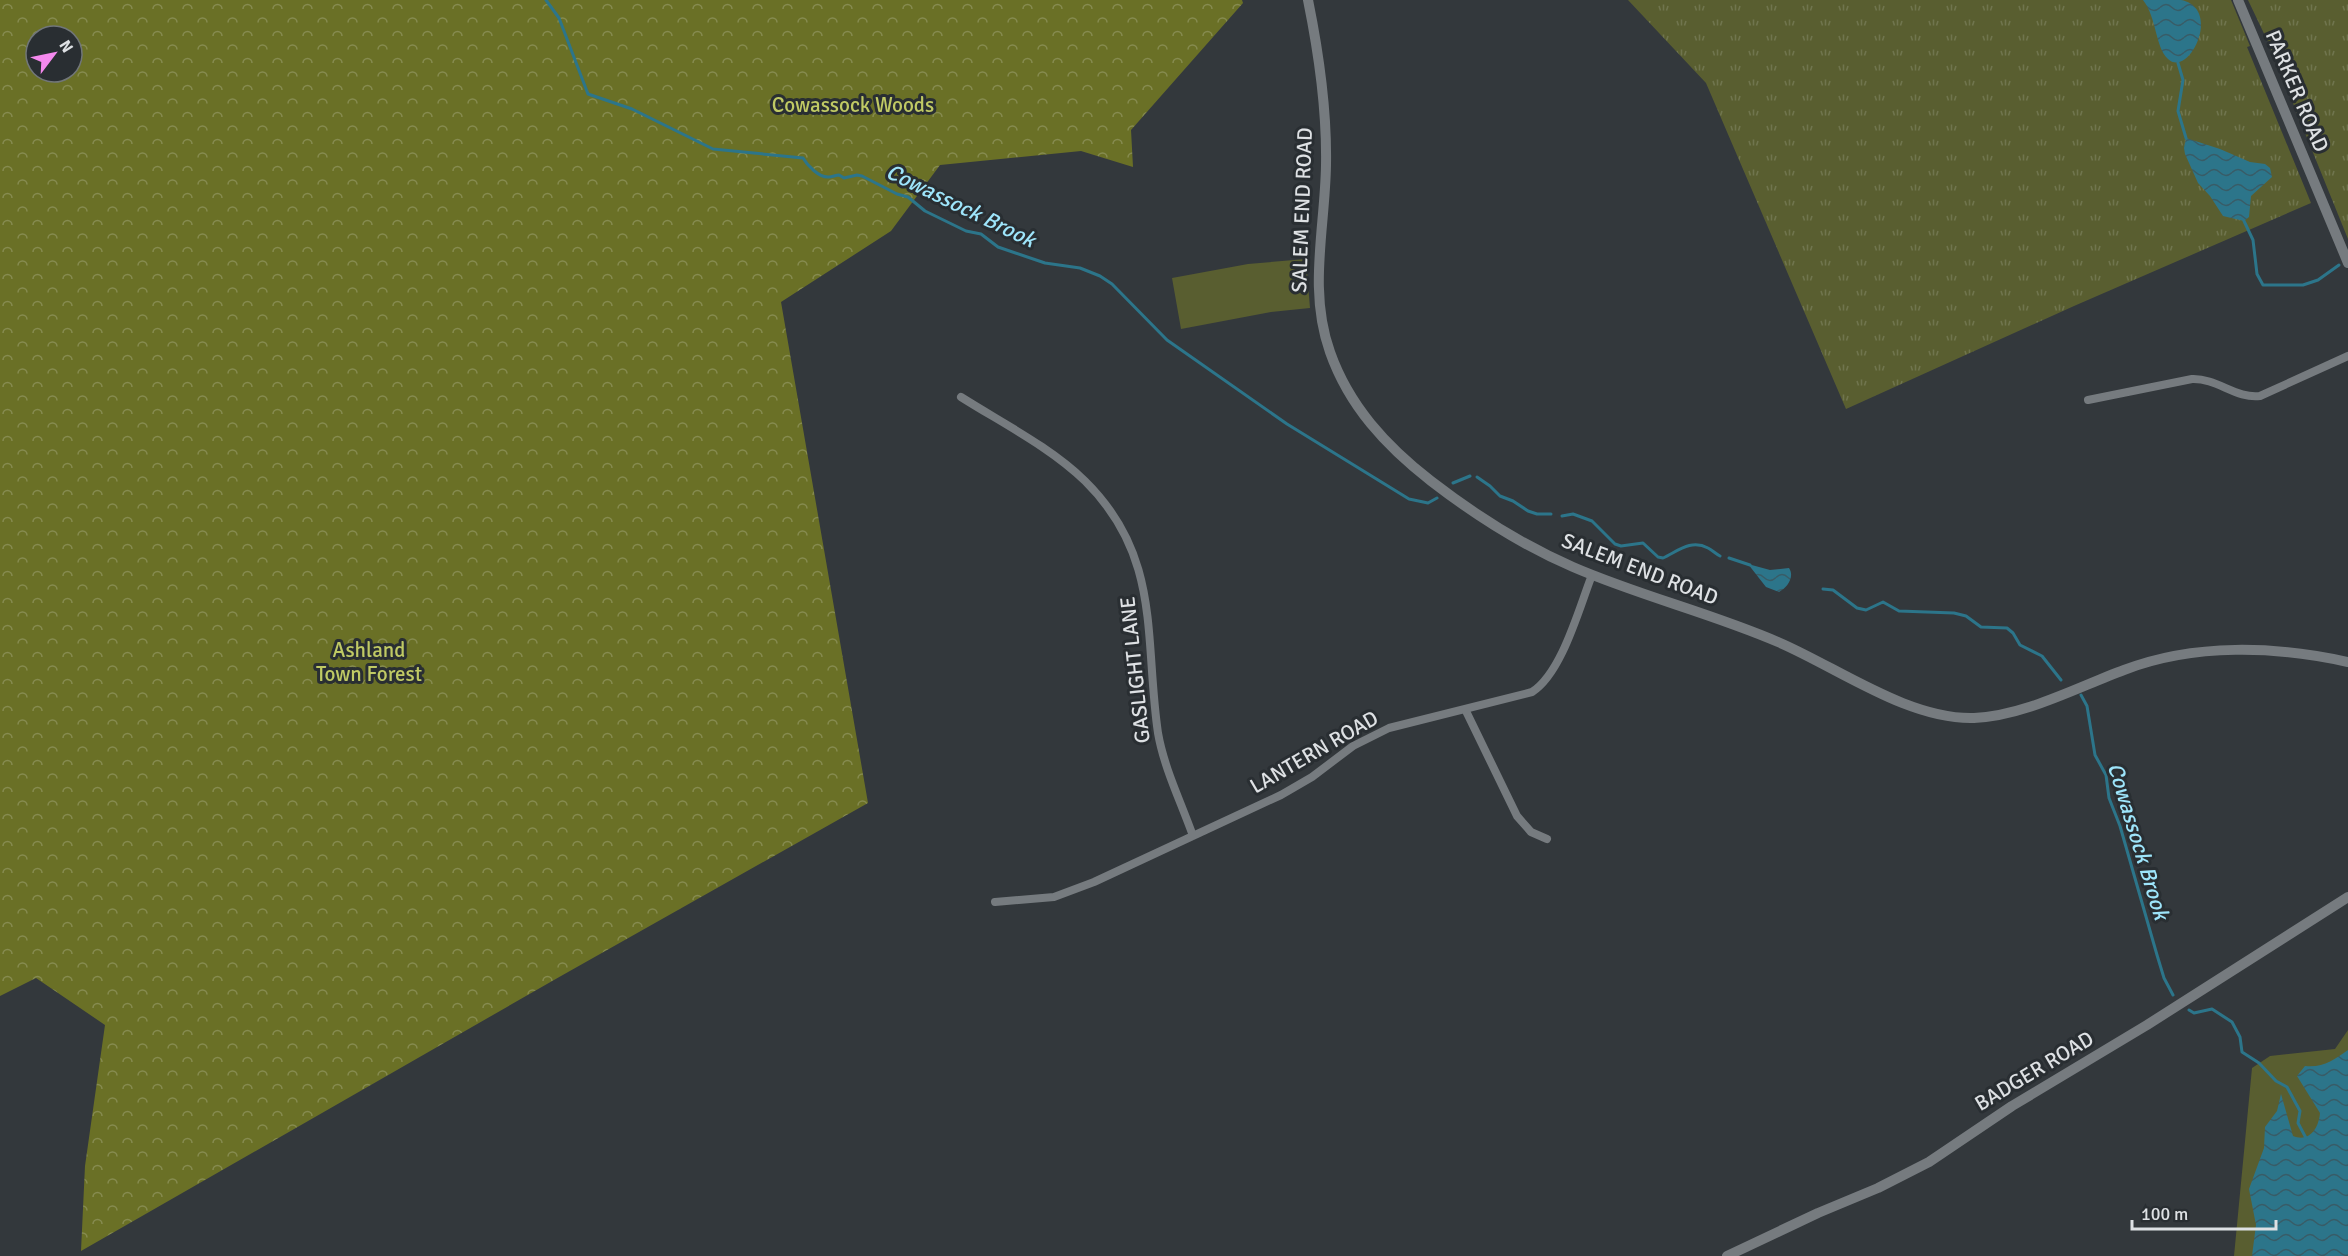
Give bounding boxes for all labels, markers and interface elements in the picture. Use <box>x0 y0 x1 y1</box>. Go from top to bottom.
north arrow <box>24 24 84 84</box>
street label: PARKER ROAD <box>2260 26 2334 156</box>
text: N <box>54 37 77 57</box>
park label: Cowassock Woods <box>772 92 934 118</box>
street label: SALEM END ROAD <box>1286 127 1318 293</box>
water label: Cowassock Brook <box>882 158 1042 254</box>
street label: SALEM END ROAD <box>1558 527 1722 611</box>
street label: GASLIGHT LANE <box>1114 595 1156 745</box>
park label: Ashland Town Forest <box>316 637 422 687</box>
street label: LANTERN ROAD <box>1245 705 1383 799</box>
water label: Cowassock Brook <box>2102 759 2176 925</box>
street label: BADGER ROAD <box>1970 1025 2098 1117</box>
scale bar <box>2132 1193 2276 1231</box>
text: 100 m <box>2141 1203 2188 1225</box>

